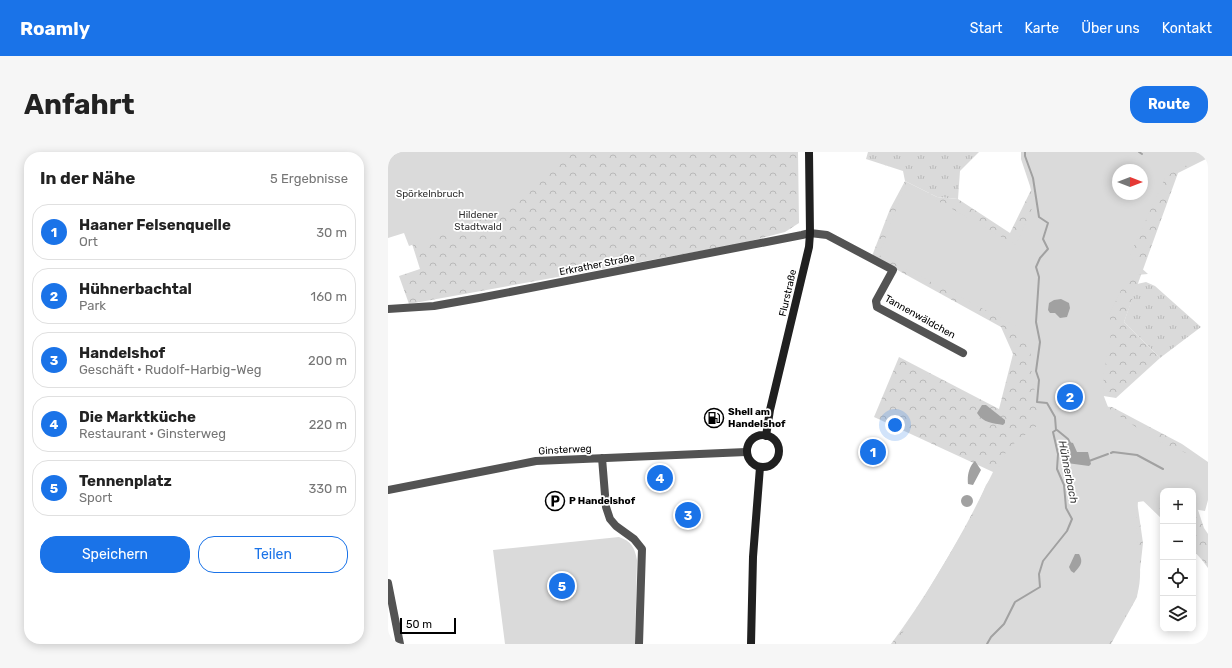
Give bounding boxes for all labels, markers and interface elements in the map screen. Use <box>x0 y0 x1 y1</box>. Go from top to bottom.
text: Roamly <box>20 17 90 40</box>
text: Start <box>970 20 1003 37</box>
text: Karte <box>1025 20 1059 37</box>
text: Über uns <box>1081 20 1140 37</box>
text: Kontakt <box>1162 20 1212 37</box>
button: Route <box>1130 86 1208 123</box>
text: Anfahrt <box>24 88 135 121</box>
north arrow <box>1112 164 1148 200</box>
text: In der Nähe <box>40 168 135 188</box>
text: 5 Ergebnisse <box>270 171 348 186</box>
park label: Spörkelnbruch <box>396 188 464 200</box>
park label: Hildener Stadtwald <box>454 209 502 233</box>
text: Haaner Felsenquelle <box>79 216 231 234</box>
text: 1 <box>51 225 57 240</box>
text: 30 m <box>316 225 347 240</box>
text: Ort <box>79 234 98 249</box>
street label: Erkrather Straße <box>558 252 636 278</box>
street label: Flurstraße <box>777 268 799 318</box>
text: Hühnerbachtal <box>79 280 192 298</box>
text: 2 <box>50 289 58 304</box>
text: 160 m <box>311 289 347 304</box>
street label: Tannenwäldchen <box>882 293 958 341</box>
text: Park <box>79 298 106 313</box>
text: Handelshof <box>79 344 165 362</box>
text: 3 <box>50 353 58 368</box>
text: 200 m <box>308 353 347 368</box>
text: Geschäft · Rudolf-Harbig-Weg <box>79 362 262 377</box>
pin: 2 <box>1057 382 1083 412</box>
place label: Shell am Handelshof <box>728 406 786 430</box>
fuel station icon: Shell am Handelshof <box>703 407 725 429</box>
text: Die Marktküche <box>79 408 196 426</box>
your location <box>885 415 905 435</box>
text: 4 <box>50 417 58 432</box>
text: 220 m <box>309 417 347 432</box>
text: Restaurant · Ginsterweg <box>79 426 226 441</box>
pin: 1 <box>860 437 886 467</box>
water label: Hühnerbach <box>1056 439 1081 505</box>
street label: Ginsterweg <box>538 443 592 457</box>
pin: 4 <box>647 463 673 493</box>
text: Tennenplatz <box>79 472 172 490</box>
text: 5 <box>50 481 58 496</box>
text: 330 m <box>308 481 347 496</box>
map controls <box>1160 488 1196 632</box>
button: + <box>1160 488 1196 524</box>
text: Sport <box>79 490 112 505</box>
parking icon: P Handelshof <box>544 490 566 512</box>
place label: P Handelshof <box>569 495 636 507</box>
pin: 3 <box>675 500 701 530</box>
button: − <box>1160 524 1196 560</box>
button: Speichern <box>40 536 190 573</box>
button: Teilen <box>198 536 348 573</box>
button: locate <box>1160 560 1196 596</box>
pin: 5 <box>549 571 575 601</box>
button: layers <box>1160 596 1196 632</box>
scale bar <box>400 616 456 635</box>
text: 50 m <box>406 618 432 631</box>

